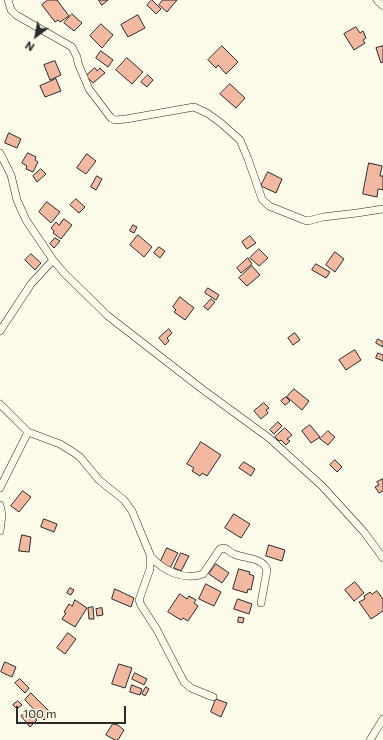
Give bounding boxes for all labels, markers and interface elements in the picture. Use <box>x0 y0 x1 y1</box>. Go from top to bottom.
north arrow <box>16 16 56 56</box>
text: N <box>22 39 36 54</box>
scale bar <box>18 698 128 724</box>
text: 100 m <box>23 706 57 720</box>

